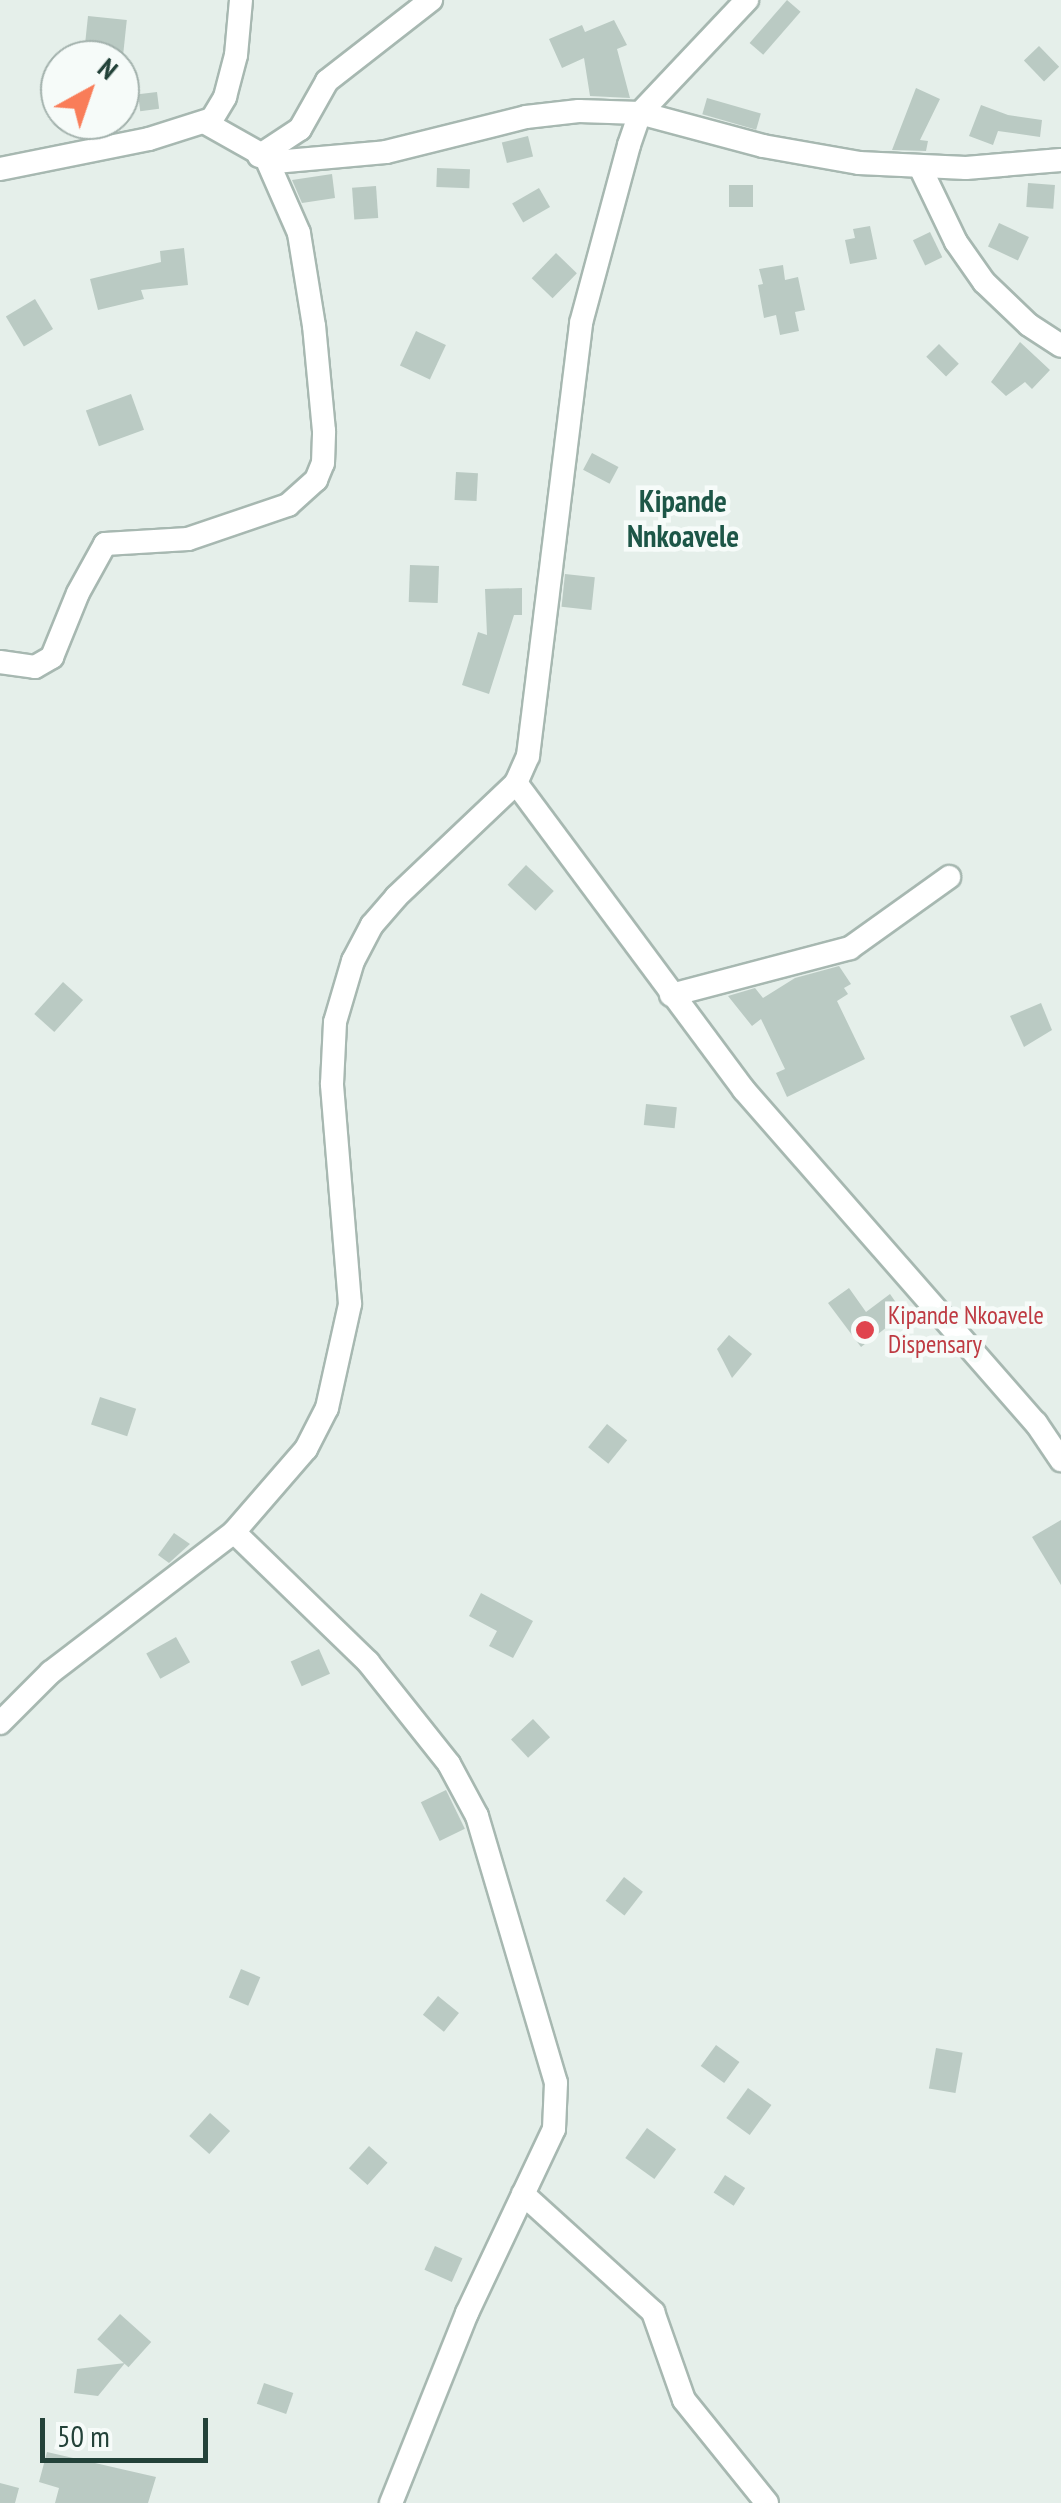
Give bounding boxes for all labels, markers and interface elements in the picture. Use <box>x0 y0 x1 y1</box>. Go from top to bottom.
north arrow <box>40 40 140 140</box>
text: N <box>91 49 126 87</box>
district label: Kipande Nnkoavele <box>627 483 739 554</box>
place label: Kipande Nkoavele Dispensary <box>888 1301 1044 1360</box>
marker: Kipande Nkoavele Dispensary <box>852 1317 878 1343</box>
scale bar <box>45 2398 212 2460</box>
text: 50 m <box>57 2416 110 2455</box>

